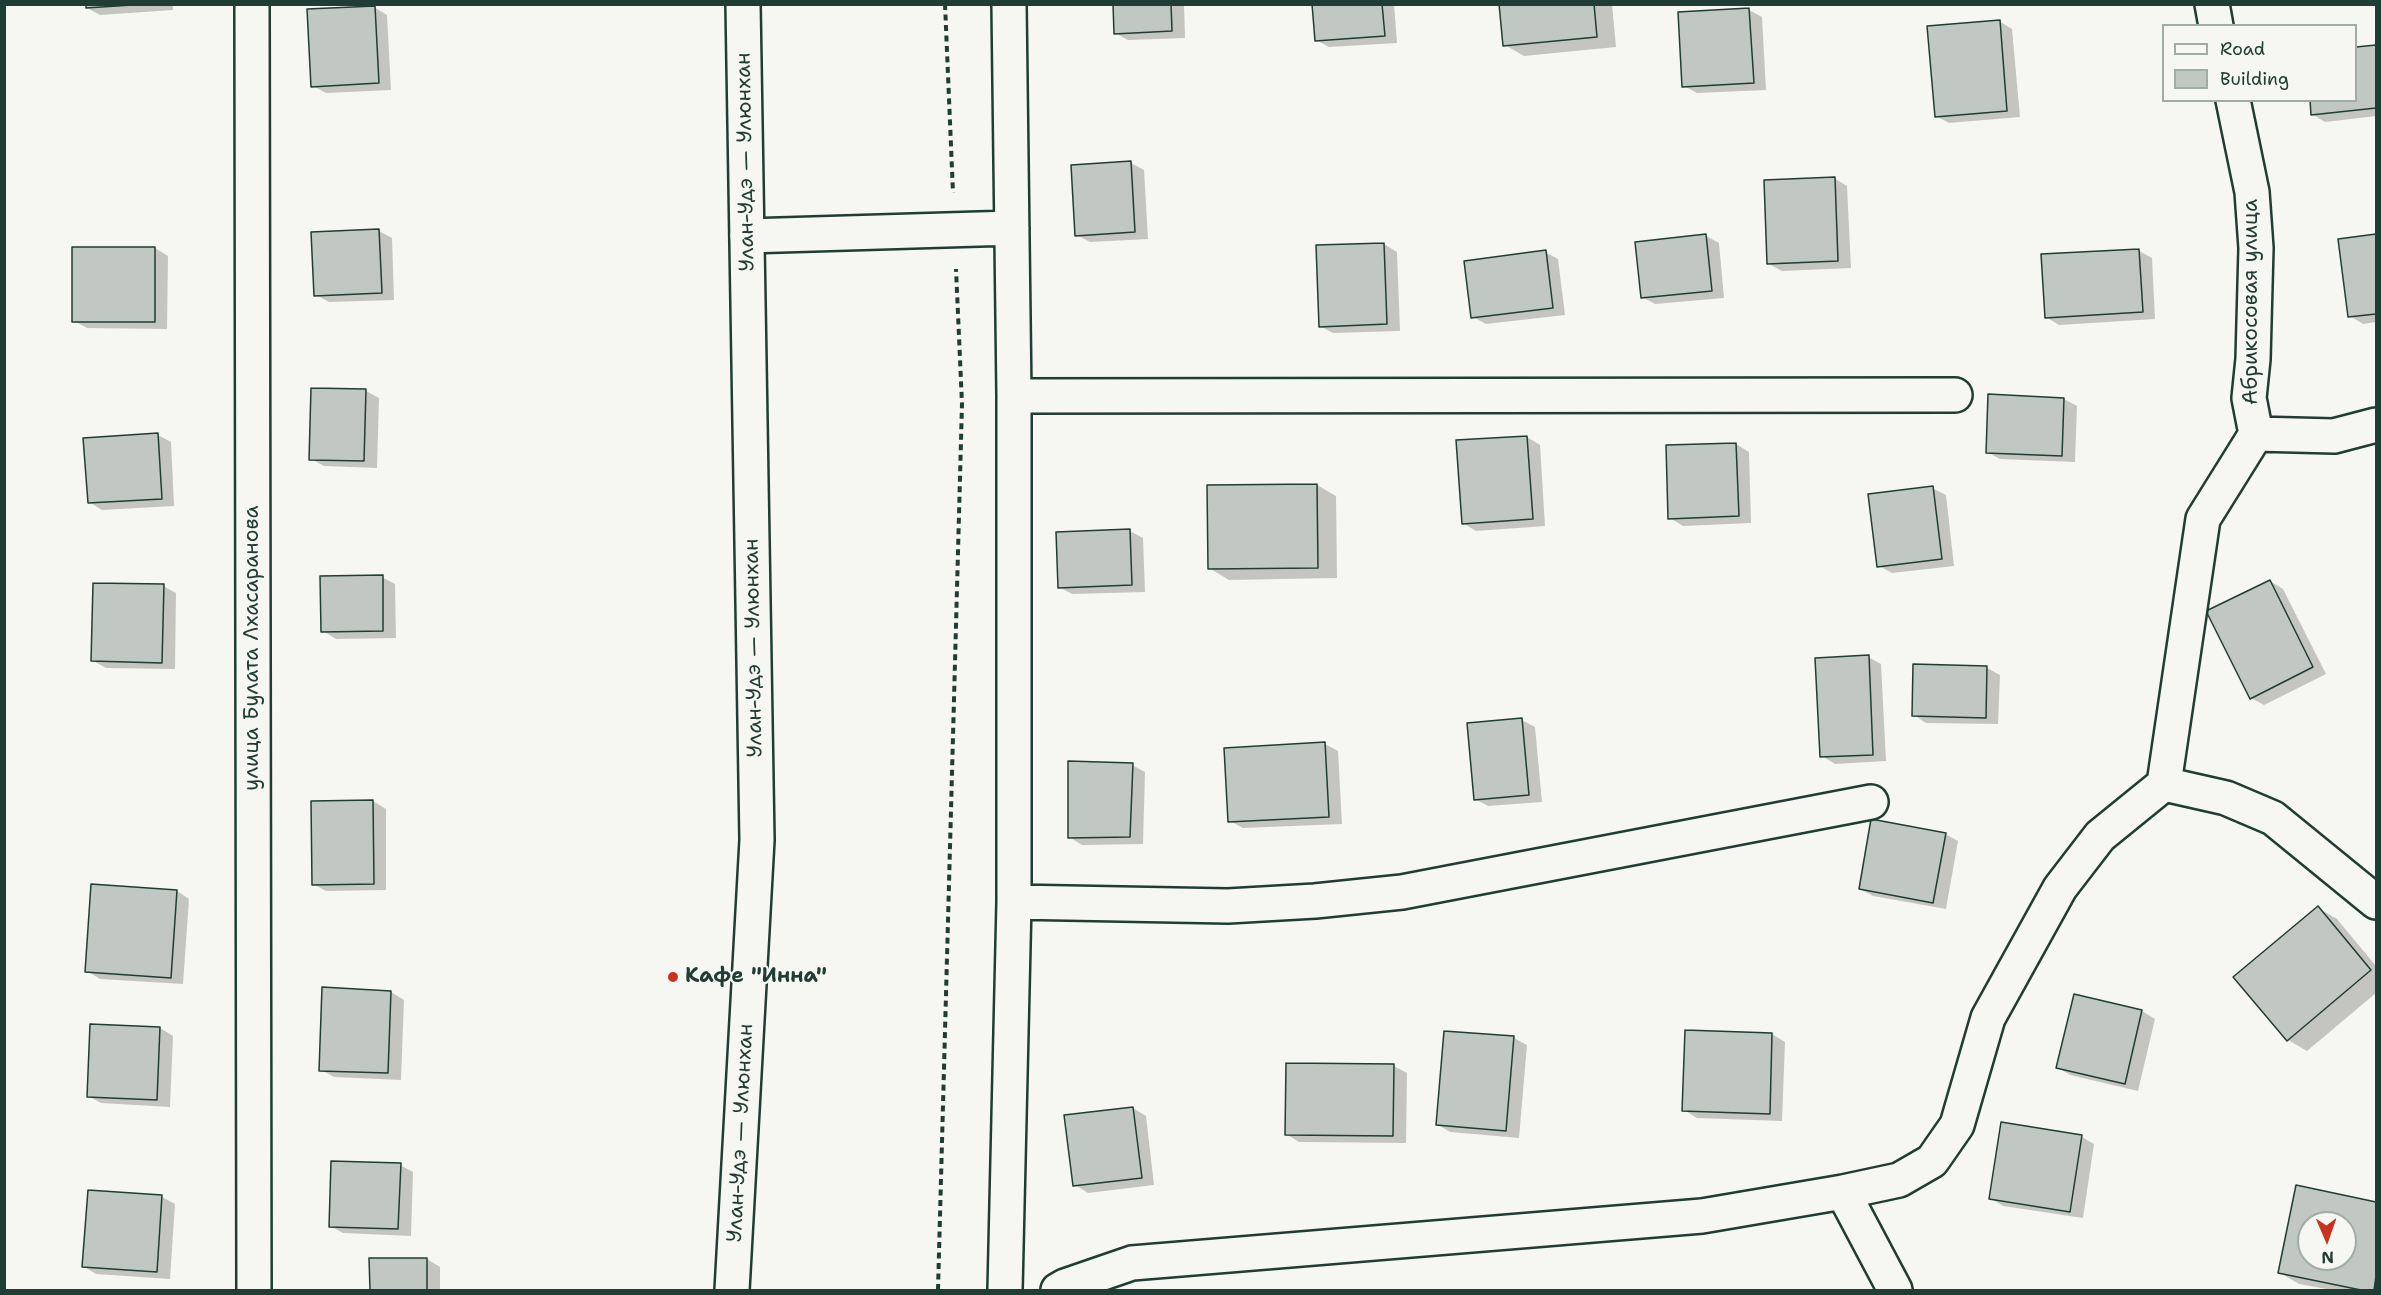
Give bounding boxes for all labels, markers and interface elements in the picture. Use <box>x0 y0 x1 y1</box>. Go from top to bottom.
legend <box>2162 24 2357 102</box>
text: Road <box>2220 37 2265 61</box>
street label: Улан-Удэ — Улюнхан <box>731 52 761 272</box>
text: Building <box>2220 67 2289 91</box>
street label: Абрикосовая улица <box>2239 199 2265 405</box>
street label: улица Булата Лхасаранова <box>240 505 266 791</box>
street label: Улан-Удэ — Улюнхан <box>739 538 769 758</box>
place label: Кафе "Инна" <box>685 964 827 990</box>
marker: Кафе "Инна" <box>666 970 680 984</box>
street label: Улан-Удэ — Улюнхан <box>723 1023 759 1243</box>
north arrow <box>2297 1211 2357 1271</box>
text: N <box>2321 1247 2334 1268</box>

